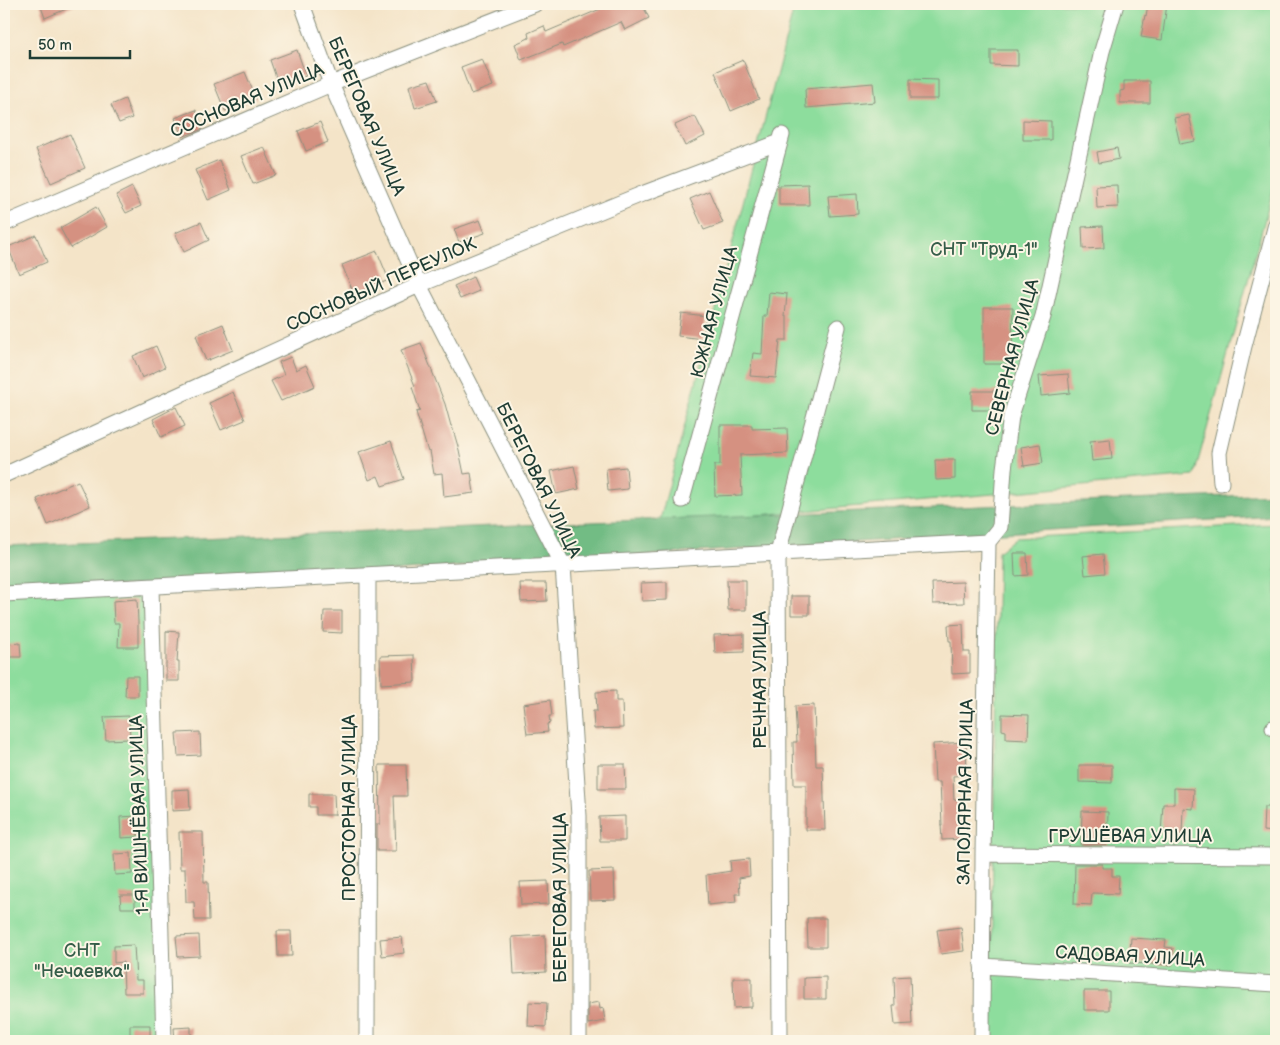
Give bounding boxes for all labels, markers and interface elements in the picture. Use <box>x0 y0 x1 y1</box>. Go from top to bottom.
scale bar <box>30 28 130 60</box>
street label: БЕРЕГОВАЯ УЛИЦА <box>324 34 409 199</box>
text: 50 m <box>38 36 72 55</box>
street label: СОСНОВАЯ УЛИЦА <box>167 59 327 142</box>
street label: СОСНОВЫЙ ПЕРЕУЛОК <box>283 233 480 336</box>
park label: СНТ "Труд-1" <box>930 239 1038 260</box>
street label: ЮЖНАЯ УЛИЦА <box>687 244 742 380</box>
street label: СЕВЕРНАЯ УЛИЦА <box>981 276 1044 438</box>
street label: БЕРЕГОВАЯ УЛИЦА <box>492 399 585 561</box>
street label: РЕЧНАЯ УЛИЦА <box>750 611 771 749</box>
street label: ЗАПОЛЯРНАЯ УЛИЦА <box>953 699 978 885</box>
street label: 1-Я ВИШНЁВАЯ УЛИЦА <box>125 715 153 915</box>
street label: ПРОСТОРНАЯ УЛИЦА <box>339 715 360 901</box>
street label: БЕРЕГОВАЯ УЛИЦА <box>550 813 571 983</box>
street label: ГРУШЁВАЯ УЛИЦА <box>1048 825 1212 847</box>
park label: СНТ "Нечаевка" <box>34 940 130 982</box>
street label: САДОВАЯ УЛИЦА <box>1055 942 1205 971</box>

